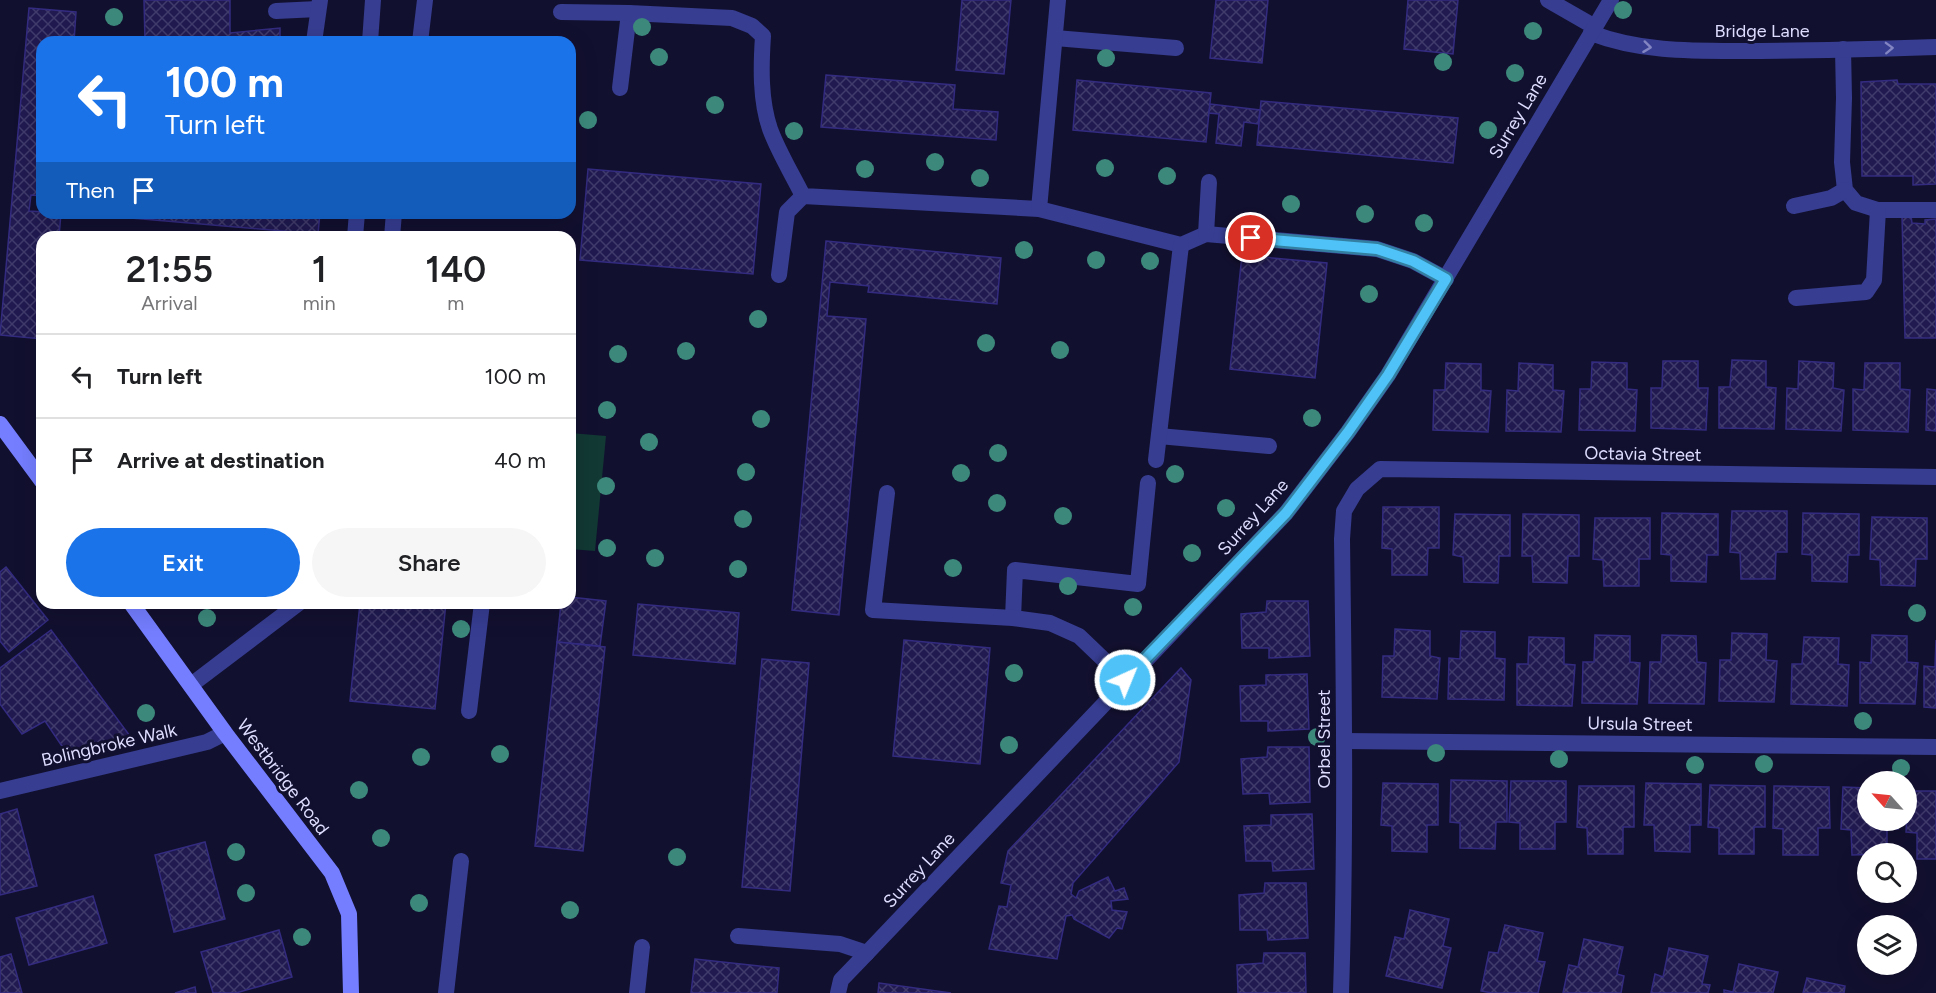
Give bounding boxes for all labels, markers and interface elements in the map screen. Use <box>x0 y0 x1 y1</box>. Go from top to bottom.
street label: Bridge Lane <box>1714 20 1810 42</box>
one-way arrow <box>1643 41 1652 53</box>
one-way arrow <box>1885 42 1894 54</box>
text: 100 m <box>165 57 284 108</box>
icon: left <box>66 60 144 138</box>
street label: Surrey Lane <box>1484 69 1552 162</box>
text: Turn left <box>165 108 265 141</box>
icon: arrive <box>127 174 160 207</box>
text: Then <box>66 177 115 204</box>
pin <box>1225 212 1276 263</box>
icon: arrive <box>1234 221 1267 254</box>
text: 21:55 <box>126 248 213 291</box>
text: 1 <box>312 248 327 291</box>
text: 140 <box>425 248 486 291</box>
text: Arrival <box>141 291 198 315</box>
text: min <box>303 291 336 315</box>
text: m <box>447 291 464 315</box>
icon: left <box>66 360 99 393</box>
text: Turn left <box>117 363 203 390</box>
text: 100 m <box>485 363 546 390</box>
street label: Octavia Street <box>1584 442 1702 466</box>
icon: arrive <box>66 444 99 477</box>
text: Arrive at destination <box>117 447 325 474</box>
text: 40 m <box>494 447 546 474</box>
street label: Surrey Lane <box>1213 474 1293 560</box>
button: Exit <box>66 528 300 597</box>
button: Share <box>312 528 546 597</box>
position arrow <box>1093 648 1157 712</box>
street label: Orbel Street <box>1313 689 1335 789</box>
street label: Ursula Street <box>1587 712 1693 736</box>
street label: Westbridge Road <box>232 715 334 839</box>
street label: Bolingbroke Walk <box>39 719 179 771</box>
north arrow <box>1857 771 1917 831</box>
map controls <box>1857 771 1917 975</box>
street label: Surrey Lane <box>878 828 960 912</box>
button: search <box>1857 843 1917 903</box>
button: layers <box>1857 915 1917 975</box>

